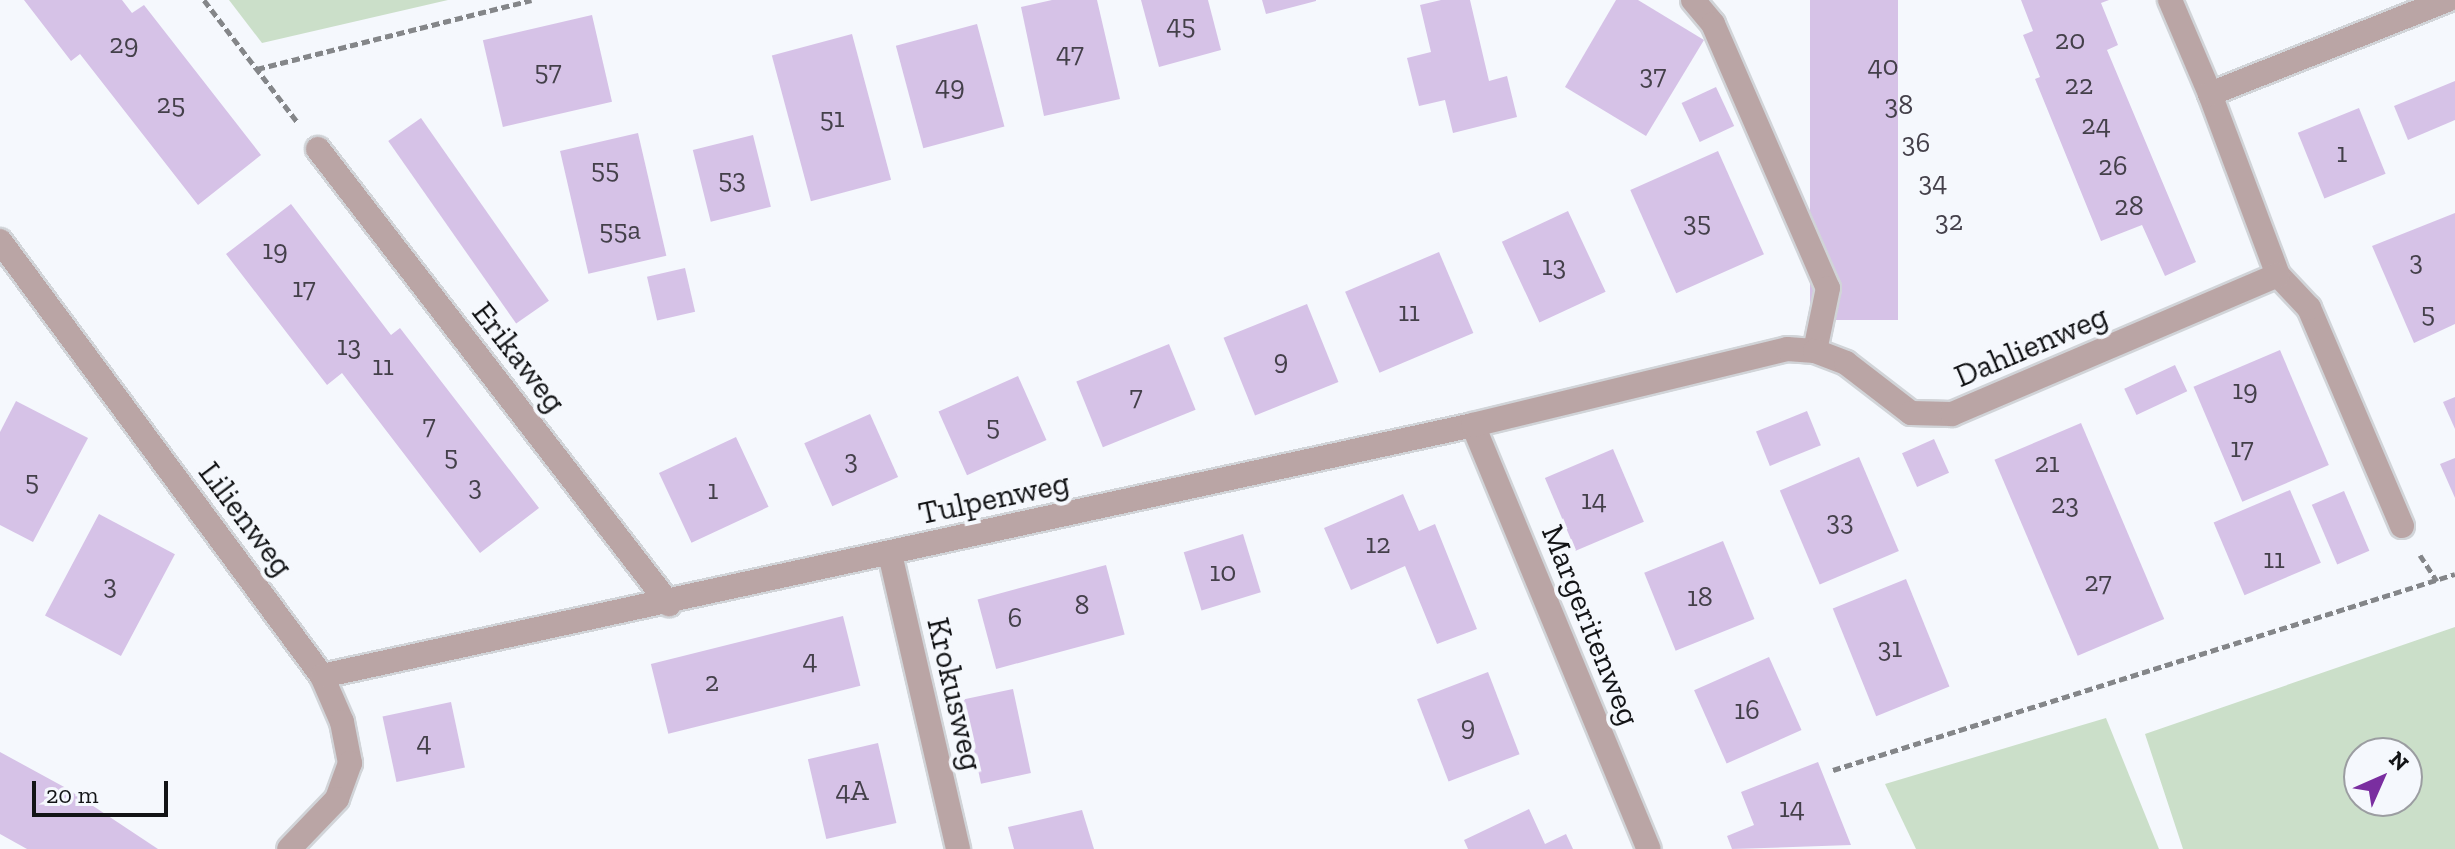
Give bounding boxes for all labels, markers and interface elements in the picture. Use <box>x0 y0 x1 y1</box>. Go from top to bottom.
house number: 45 <box>1166 8 1196 42</box>
house number: 20 <box>2055 23 2085 57</box>
house number: 29 <box>109 27 139 61</box>
house number: 47 <box>1056 36 1084 70</box>
house number: 40 <box>1867 49 1899 83</box>
house number: 57 <box>534 54 562 88</box>
house number: 37 <box>1640 58 1666 92</box>
house number: 22 <box>2065 68 2093 102</box>
house number: 49 <box>935 69 965 103</box>
house number: 25 <box>157 87 185 121</box>
house number: 38 <box>1885 88 1913 122</box>
house number: 51 <box>819 101 845 135</box>
house number: 24 <box>2081 108 2111 142</box>
house number: 36 <box>1902 126 1930 160</box>
house number: 1 <box>2337 136 2347 170</box>
house number: 26 <box>2098 149 2128 183</box>
house number: 55 <box>591 152 619 186</box>
house number: 53 <box>718 162 746 196</box>
house number: 34 <box>1919 165 1947 199</box>
house number: 28 <box>2114 189 2144 223</box>
house number: 32 <box>1935 204 1963 238</box>
house number: 35 <box>1683 205 1711 239</box>
house number: 55a <box>599 213 641 247</box>
house number: 19 <box>262 233 288 267</box>
house number: 3 <box>2409 244 2423 278</box>
house number: 13 <box>1542 249 1566 283</box>
house number: 17 <box>292 271 316 305</box>
street label: Erikaweg <box>464 294 574 420</box>
house number: 11 <box>1398 295 1420 329</box>
house number: 5 <box>2421 296 2435 330</box>
street label: Dahlienweg <box>1949 297 2113 395</box>
house number: 13 <box>337 329 361 363</box>
house number: 9 <box>1274 343 1288 377</box>
house number: 11 <box>372 349 394 383</box>
house number: 19 <box>2232 373 2258 407</box>
house number: 7 <box>1129 379 1143 413</box>
house number: 7 <box>422 408 436 442</box>
house number: 5 <box>986 409 1000 443</box>
house number: 17 <box>2230 431 2254 465</box>
house number: 5 <box>444 439 458 473</box>
house number: 3 <box>844 443 858 477</box>
house number: 21 <box>2034 446 2060 480</box>
street label: Lilienweg <box>191 454 301 584</box>
street label: Tulpenweg <box>915 463 1073 533</box>
house number: 5 <box>25 464 39 498</box>
house number: 3 <box>468 469 482 503</box>
house number: 1 <box>708 473 718 507</box>
house number: 14 <box>1581 483 1607 517</box>
house number: 23 <box>2051 487 2079 521</box>
house number: 33 <box>1826 504 1854 538</box>
street label: Margeritenweg <box>1533 519 1649 731</box>
house number: 12 <box>1365 527 1391 561</box>
house number: 11 <box>2263 542 2285 576</box>
house number: 10 <box>1210 555 1236 589</box>
house number: 27 <box>2084 565 2112 599</box>
house number: 3 <box>103 568 117 602</box>
house number: 18 <box>1687 580 1713 614</box>
house number: 8 <box>1074 588 1090 622</box>
house number: 6 <box>1008 601 1022 635</box>
street label: Krokusweg <box>919 614 991 774</box>
house number: 31 <box>1878 631 1902 665</box>
house number: 4 <box>802 643 818 677</box>
house number: 2 <box>705 665 719 699</box>
house number: 16 <box>1734 693 1760 727</box>
house number: 9 <box>1461 709 1475 743</box>
house number: 4 <box>416 725 432 759</box>
north arrow <box>2343 737 2423 817</box>
text: N <box>2383 746 2414 777</box>
scale bar <box>36 765 172 815</box>
house number: 4A <box>835 774 869 808</box>
text: 20 m <box>46 780 98 809</box>
house number: 14 <box>1779 791 1805 825</box>

